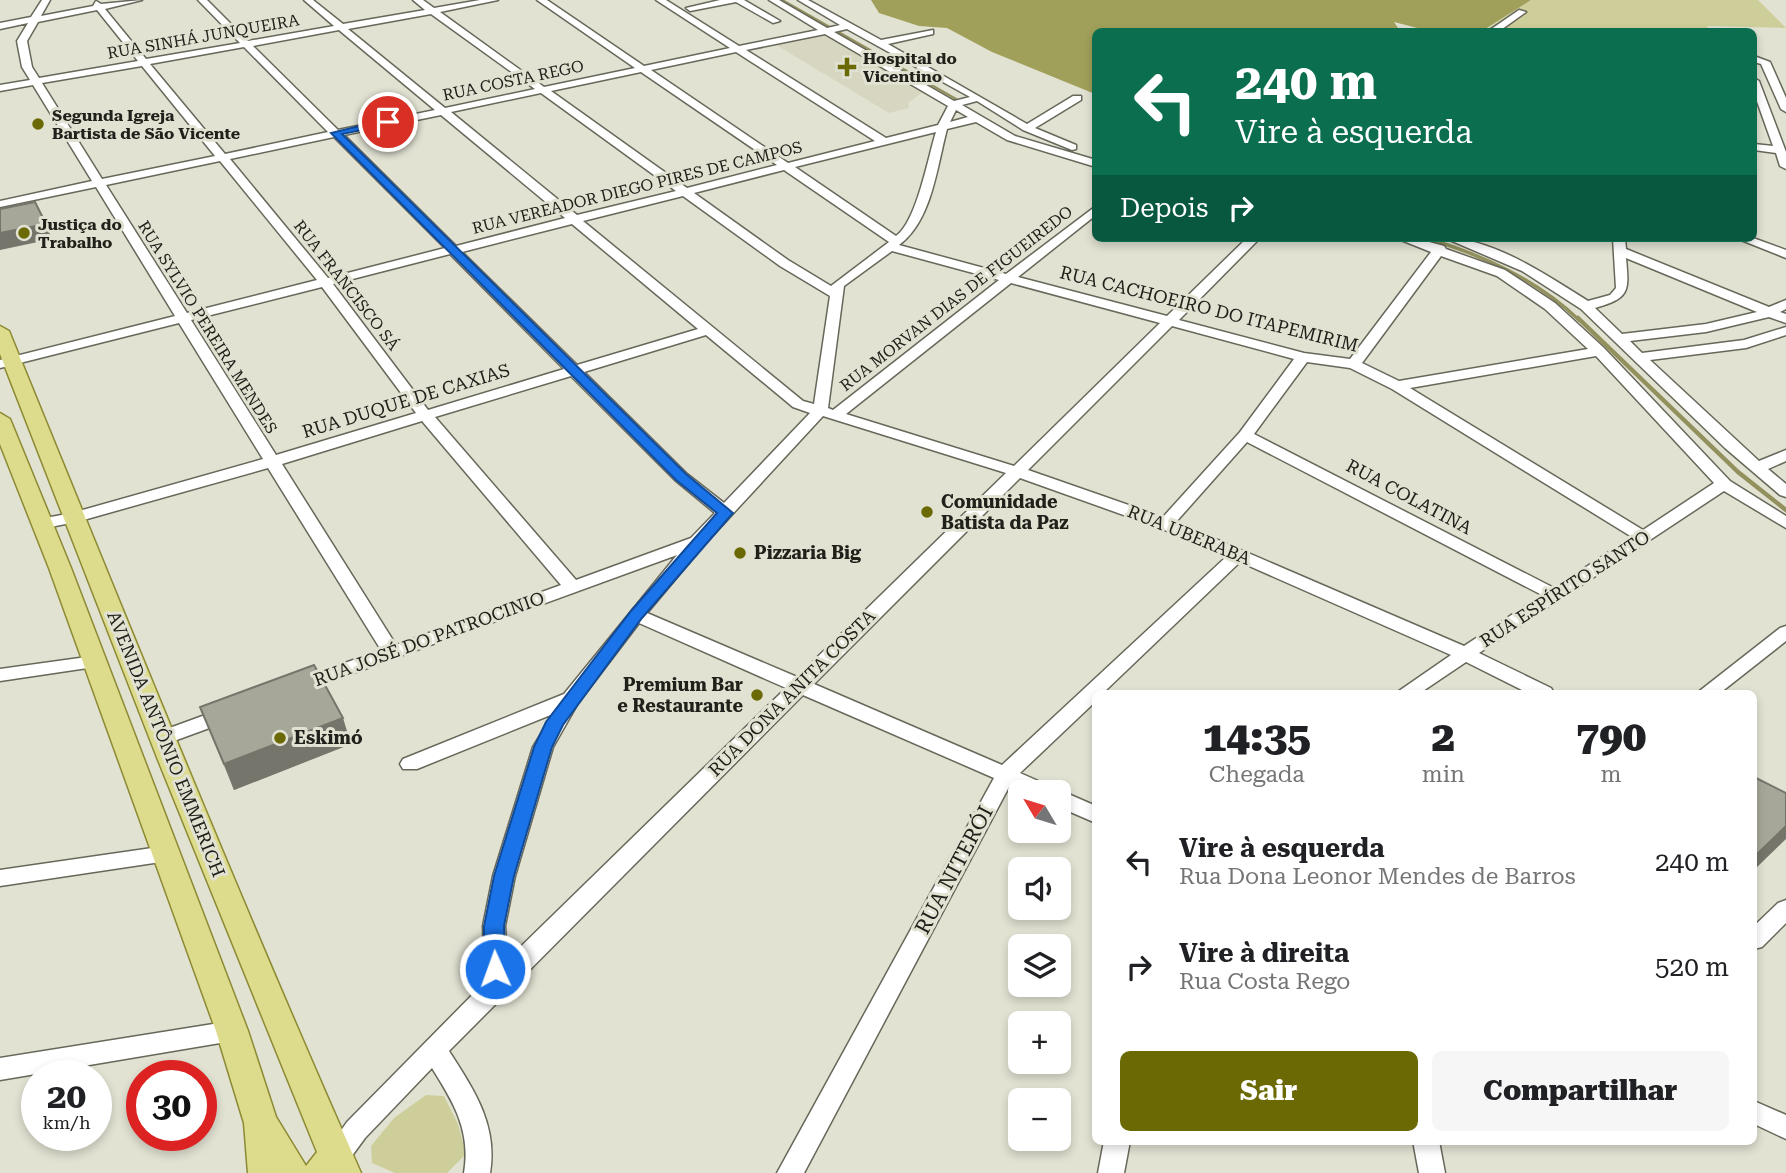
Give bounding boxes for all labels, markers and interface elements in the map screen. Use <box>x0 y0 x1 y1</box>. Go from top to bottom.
street label: RUA SINHÁ JUNQUEIRA <box>106 10 301 63</box>
place label: Hospital do Vicentino <box>863 49 957 86</box>
text: 240 m <box>1235 54 1377 111</box>
street label: RUA COSTA REGO <box>441 56 585 105</box>
icon: left <box>1120 56 1211 147</box>
marker: Hospital do Vicentino <box>837 57 857 77</box>
pin <box>358 92 418 152</box>
icon: arrive <box>369 103 407 141</box>
place label: Segunda Igreja Bartista de São Vicente <box>52 106 240 143</box>
text: Vire à esquerda <box>1235 113 1473 151</box>
marker: Segunda Igreja Bartista de São Vicente <box>30 116 46 132</box>
street label: RUA VEREADOR DIEGO PIRES DE CAMPOS <box>470 137 804 238</box>
icon: right <box>1222 189 1260 227</box>
text: Depois <box>1120 193 1208 223</box>
street label: RUA MORVAN DIAS DE FIGUEIREDO <box>836 202 1076 395</box>
place label: Justiça do Trabalho <box>38 215 122 252</box>
street label: RUA SYLVIO PEREIRA MENDES <box>134 217 281 437</box>
street label: RUA FRANCISCO SÁ <box>290 217 404 355</box>
marker: Justiça do Trabalho <box>16 225 32 241</box>
street label: RUA CACHOEIRO DO ITAPEMIRIM <box>1058 261 1360 356</box>
street label: RUA DUQUE DE CAXIAS <box>299 359 512 442</box>
street label: RUA COLATINA <box>1343 455 1476 539</box>
place label: Comunidade Batista da Paz <box>941 491 1069 533</box>
street label: RUA UBERABA <box>1125 500 1254 569</box>
marker: Comunidade Batista da Paz <box>919 504 935 520</box>
street label: RUA ESPÍRITO SANTO <box>1476 526 1653 651</box>
place label: Pizzaria Big <box>754 542 862 563</box>
marker: Pizzaria Big <box>732 545 748 561</box>
street label: RUA JOSÉ DO PATROCINIO <box>311 587 547 690</box>
street label: RUA DONA ANITA COSTA <box>704 605 880 780</box>
street label: AVENIDA ANTÔNIO EMMERICH <box>103 608 230 880</box>
place label: Premium Bar e Restaurante <box>617 674 743 716</box>
marker: Premium Bar e Restaurante <box>749 687 765 703</box>
text: 14:35 <box>1203 712 1311 761</box>
text: 2 <box>1431 712 1455 761</box>
text: 790 <box>1576 712 1646 761</box>
place label: Eskimó <box>294 727 363 748</box>
marker: Eskimó <box>272 730 288 746</box>
text: Chegada <box>1209 761 1305 788</box>
text: min <box>1422 761 1465 788</box>
text: m <box>1600 761 1621 788</box>
north arrow <box>1008 780 1071 844</box>
map controls <box>1008 780 1071 1151</box>
street label: RUA NITERÓI <box>909 801 998 938</box>
text: Vire à esquerda <box>1179 833 1384 863</box>
icon: left <box>1120 843 1158 881</box>
text: 240 m <box>1655 847 1729 877</box>
button: sound <box>1008 857 1071 920</box>
text: Rua Dona Leonor Mendes de Barros <box>1179 863 1576 890</box>
position arrow <box>458 932 532 1006</box>
button: layers <box>1008 934 1071 997</box>
text: Vire à direita <box>1179 938 1349 968</box>
icon: right <box>1120 948 1158 986</box>
text: 520 m <box>1655 952 1729 982</box>
text: Rua Costa Rego <box>1179 968 1350 995</box>
button: + <box>1008 1011 1071 1074</box>
button: Sair <box>1120 1051 1418 1131</box>
button: Compartilhar <box>1432 1051 1729 1131</box>
speed limit sign: 30 <box>126 1060 217 1151</box>
text: 20 <box>47 1076 86 1117</box>
button: − <box>1008 1088 1071 1151</box>
text: km/h <box>42 1112 91 1133</box>

